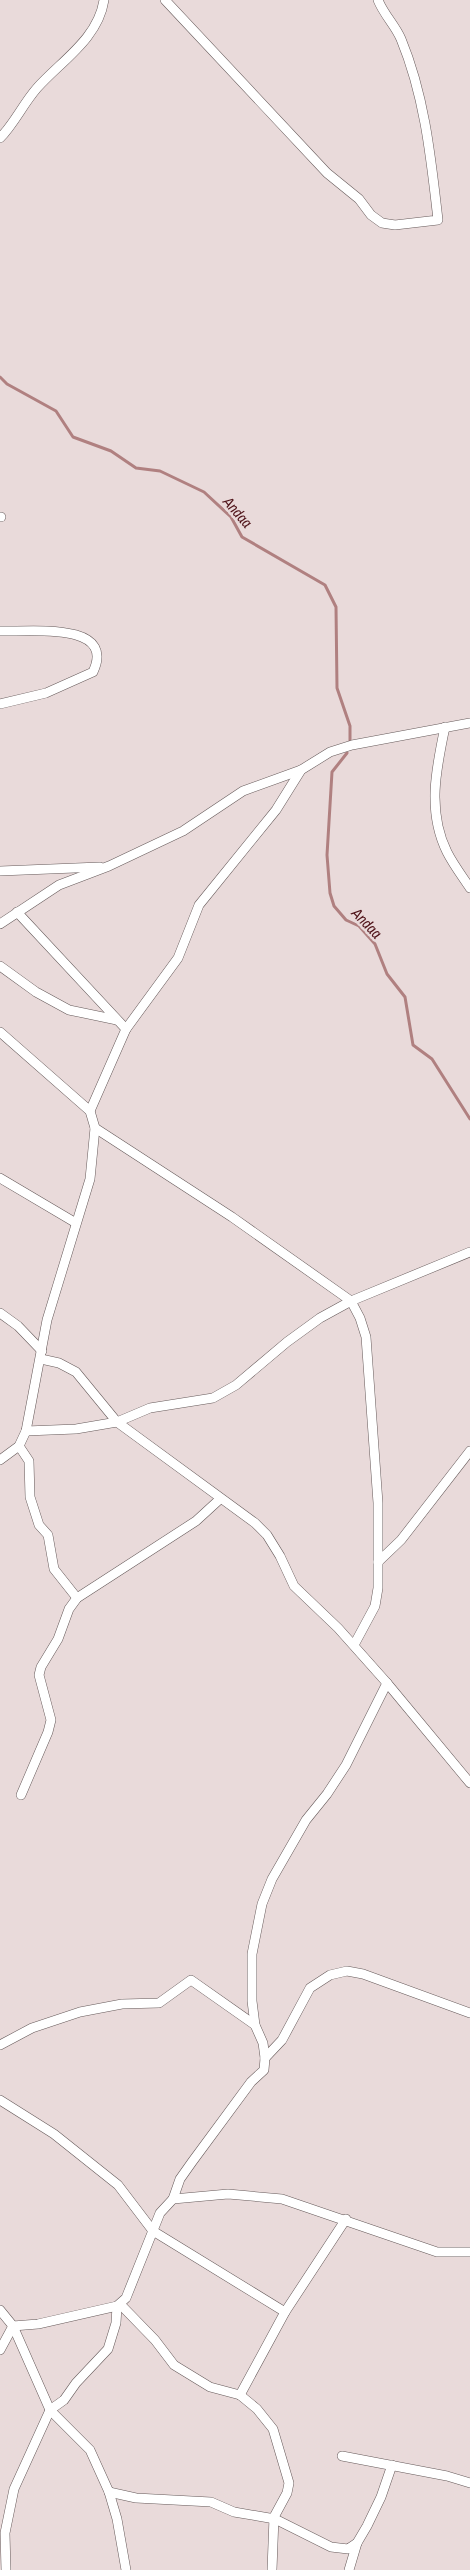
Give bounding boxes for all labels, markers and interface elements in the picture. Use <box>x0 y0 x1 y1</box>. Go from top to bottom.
water label: Andaa <box>218 491 258 532</box>
water label: Andaa <box>346 902 387 943</box>

